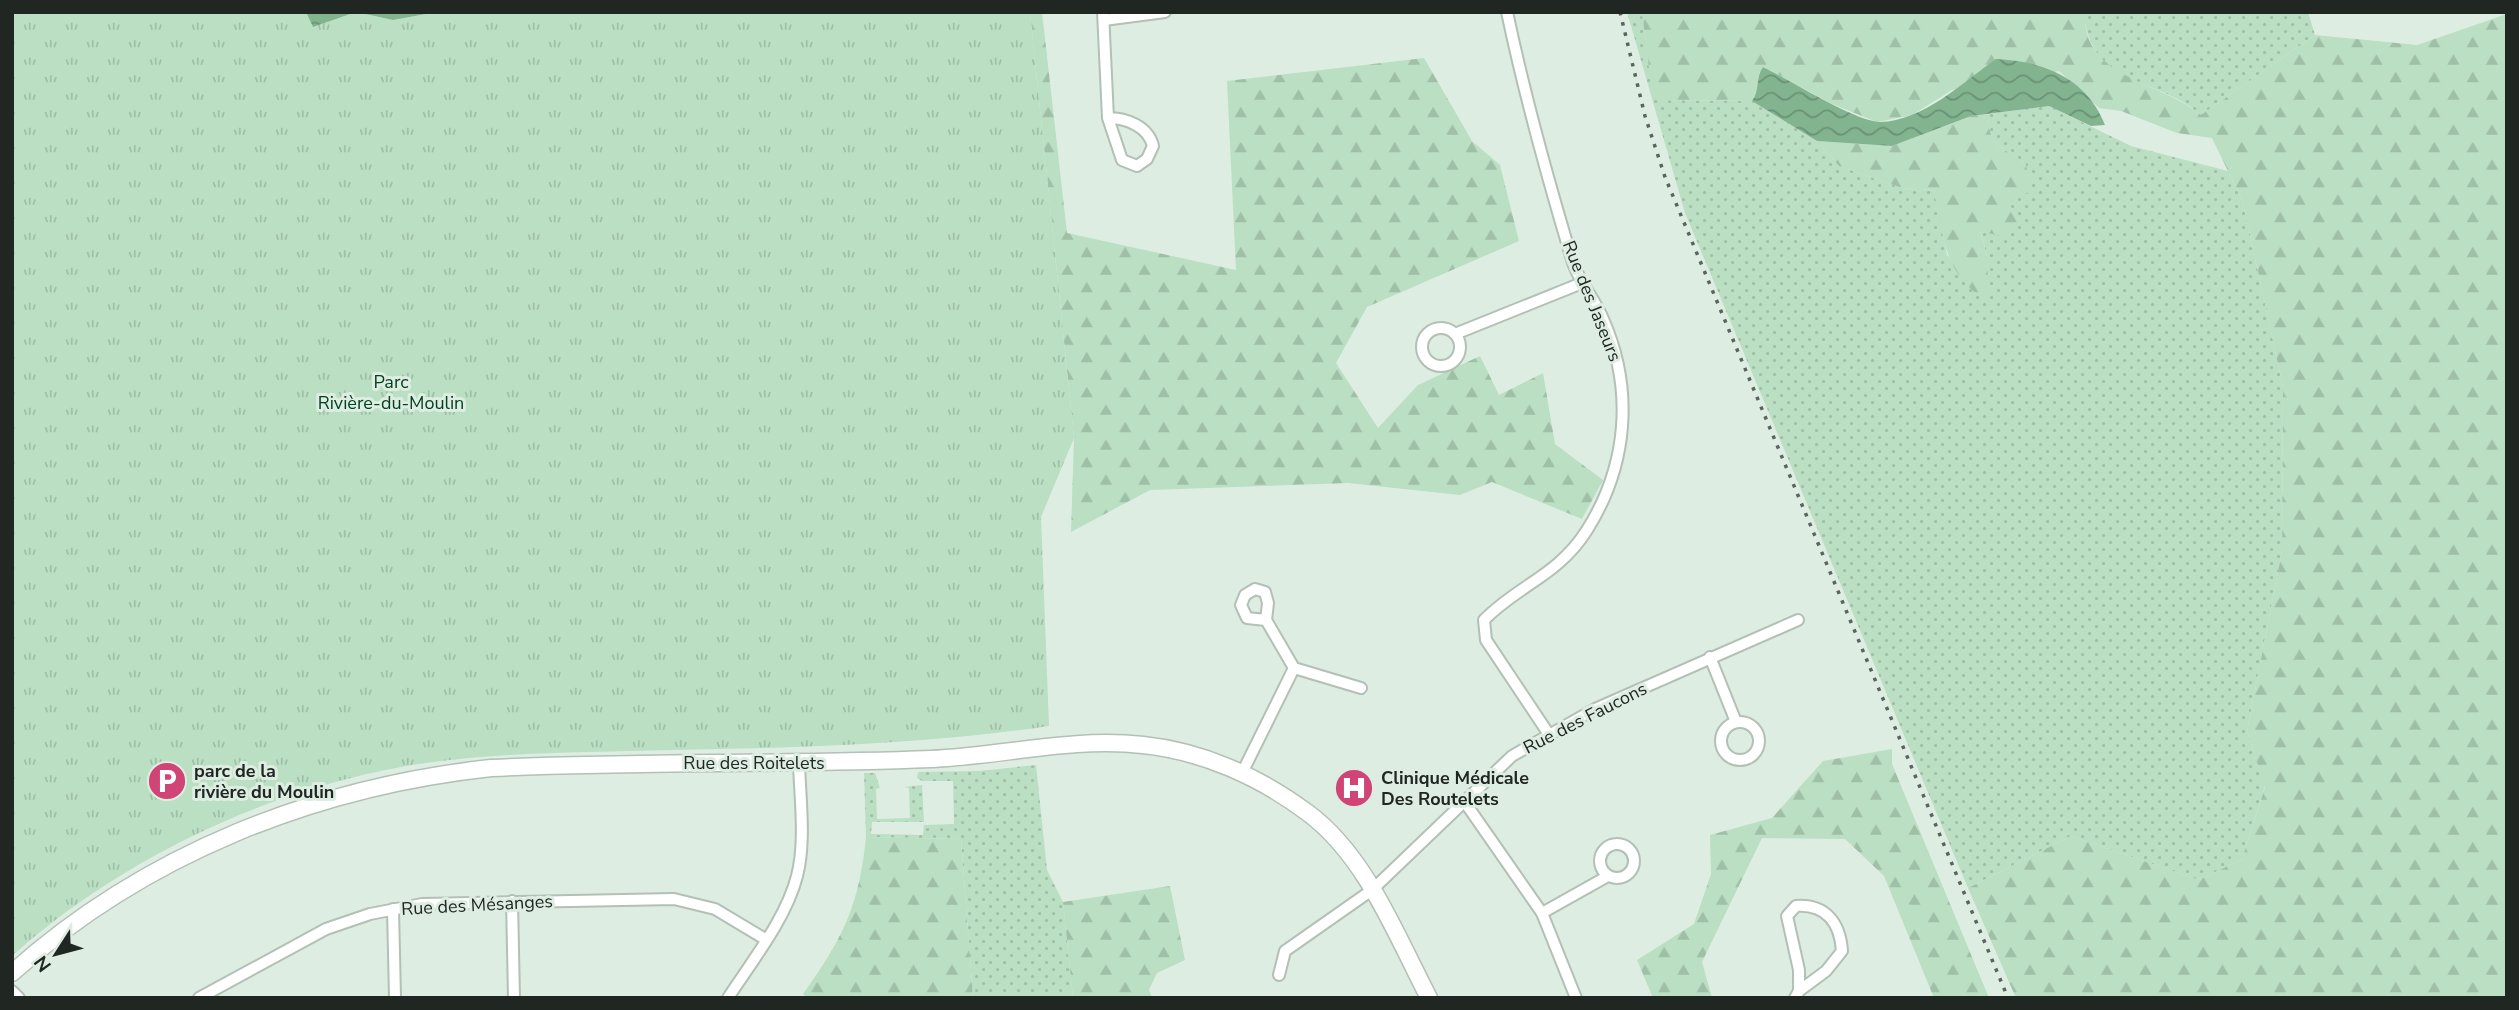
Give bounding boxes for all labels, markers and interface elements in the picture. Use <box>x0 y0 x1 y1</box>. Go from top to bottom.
street label: Rue des Jaseurs <box>1557 237 1627 365</box>
park label: Parc Rivière-du-Moulin <box>318 370 464 415</box>
street label: Rue des Faucons <box>1519 676 1651 760</box>
street label: Rue des Roitelets <box>683 751 825 775</box>
place label: parc de la rivière du Moulin <box>194 759 334 804</box>
parking icon: parc de la rivière du Moulin <box>146 760 188 802</box>
place label: Clinique Médicale Des Routelets <box>1381 766 1529 811</box>
hospital icon: Clinique Médicale Des Routelets <box>1333 767 1375 809</box>
street label: Rue des Mésanges <box>401 889 553 921</box>
north arrow <box>21 919 91 989</box>
text: N <box>28 950 58 977</box>

